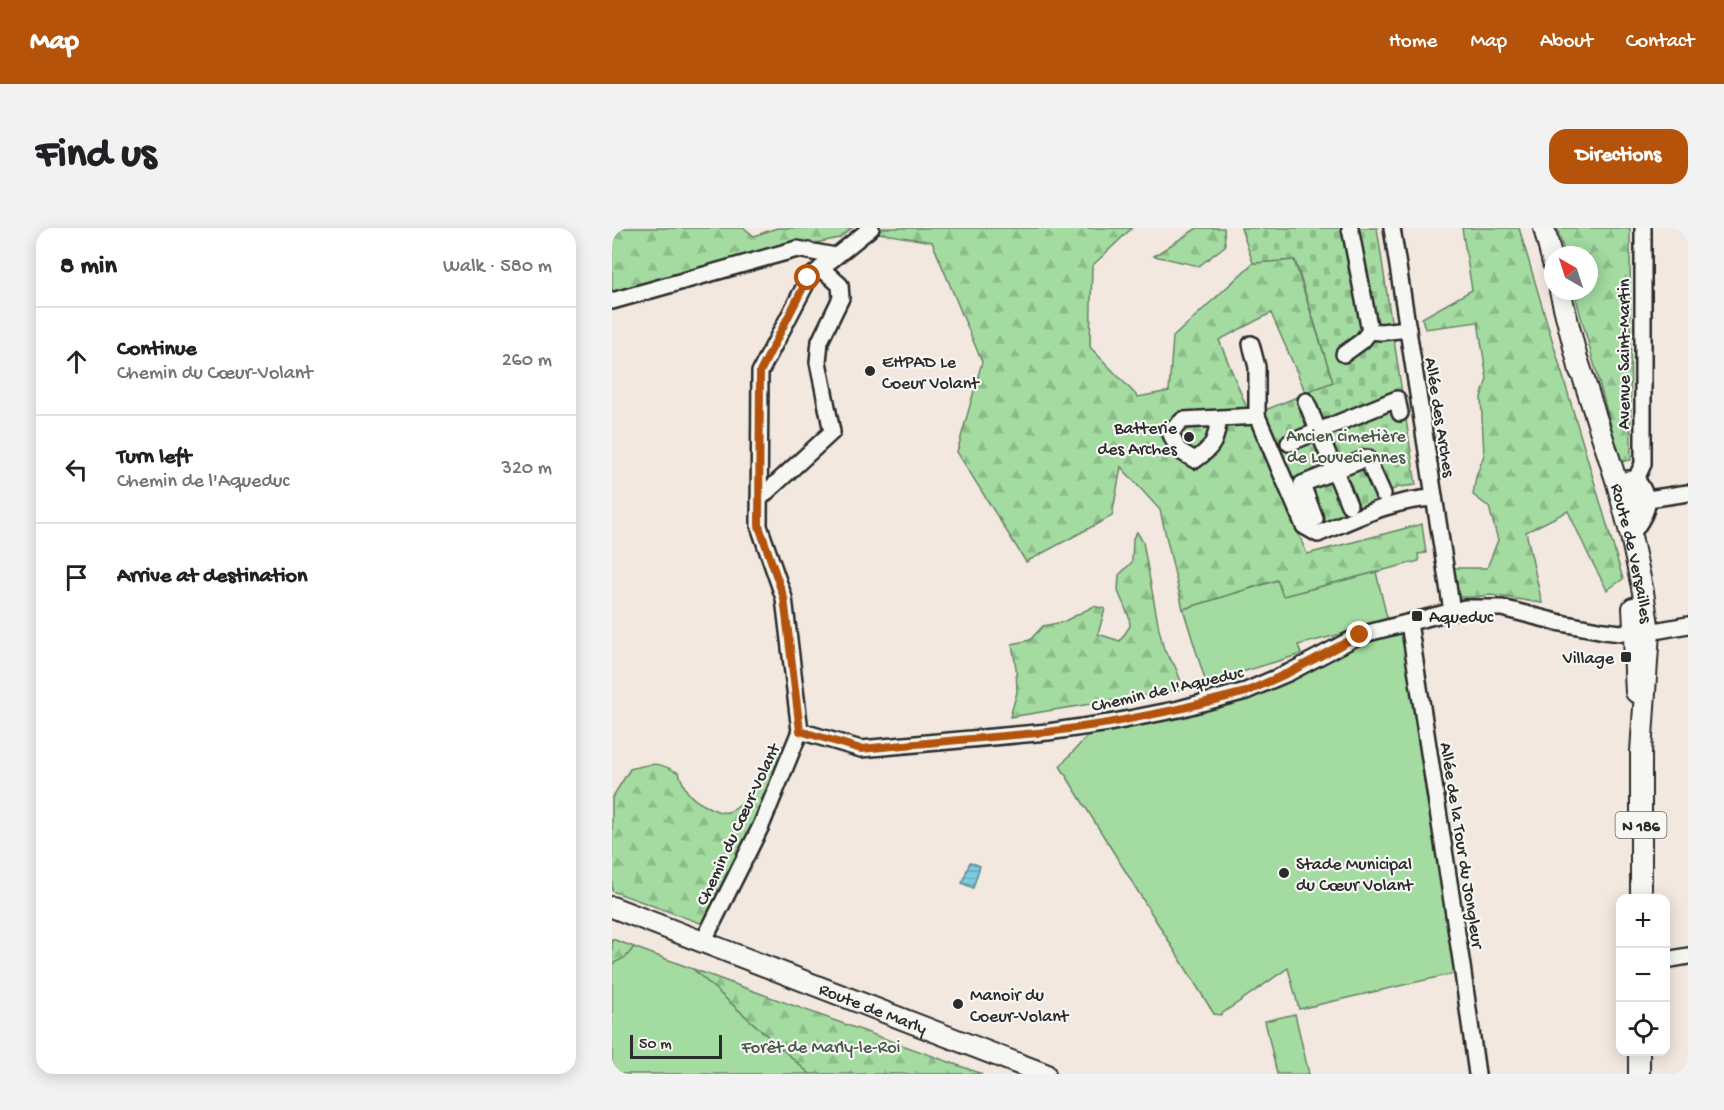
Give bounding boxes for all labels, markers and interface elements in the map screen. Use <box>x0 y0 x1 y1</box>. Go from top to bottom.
text: Map <box>30 26 79 59</box>
text: Home <box>1389 30 1437 55</box>
text: Map <box>1470 30 1507 55</box>
text: About <box>1540 30 1593 55</box>
text: Contact <box>1626 30 1694 55</box>
button: Directions <box>1549 129 1688 184</box>
text: Find us <box>36 132 156 181</box>
north arrow <box>1544 246 1598 300</box>
text: 8 min <box>60 252 117 283</box>
text: Walk · 580 m <box>443 256 552 279</box>
route start <box>794 264 820 290</box>
street label: Avenue Saint-Martin <box>1615 278 1636 429</box>
text: Continue <box>117 337 197 363</box>
icon: ahead <box>60 345 93 378</box>
text: 260 m <box>502 350 552 373</box>
place label: EHPAD Le Coeur Volant <box>882 353 980 395</box>
street label: Allée des Arches <box>1419 356 1459 480</box>
text: Chemin du Cœur-Volant <box>117 363 313 386</box>
marker: EHPAD Le Coeur Volant <box>863 364 877 378</box>
place label: Batterie des Arches <box>1098 419 1178 461</box>
park label: Ancien cimetière de Louveciennes <box>1286 427 1406 469</box>
marker: Batterie des Arches <box>1182 430 1196 444</box>
text: Turn left <box>117 445 191 471</box>
icon: left <box>60 453 93 486</box>
text: 320 m <box>502 458 552 481</box>
text: Chemin de l'Aqueduc <box>117 471 289 494</box>
street label: Route de Versailles <box>1605 482 1656 626</box>
icon: arrive <box>60 561 93 594</box>
text: Arrive at destination <box>117 564 307 590</box>
place label: Aqueduc <box>1429 608 1494 629</box>
marker: Aqueduc <box>1410 609 1424 623</box>
route end <box>1346 621 1372 647</box>
place label: Village <box>1562 649 1615 670</box>
marker: Village <box>1619 650 1633 664</box>
street label: Chemin de l'Aqueduc <box>1090 663 1246 718</box>
street label: Chemin du Cœur-Volant <box>693 739 787 909</box>
street label: Allée de la Tour du Jongleur <box>1434 741 1487 951</box>
road number: N 186 <box>1616 812 1666 838</box>
place label: Stade Municipal du Cœur Volant <box>1296 855 1414 897</box>
marker: Stade Municipal du Cœur Volant <box>1277 866 1291 880</box>
map controls <box>1616 894 1670 1056</box>
button: + <box>1616 894 1670 948</box>
button: − <box>1616 948 1670 1002</box>
street label: Route de Marly <box>815 980 929 1040</box>
place label: Manoir du Coeur-Volant <box>970 986 1070 1028</box>
marker: Manoir du Coeur-Volant <box>951 997 965 1011</box>
button: locate <box>1616 1002 1670 1056</box>
scale bar <box>630 1032 722 1060</box>
text: 50 m <box>639 1036 672 1055</box>
park label: Forêt de Marly-le-Roi <box>741 1038 901 1059</box>

